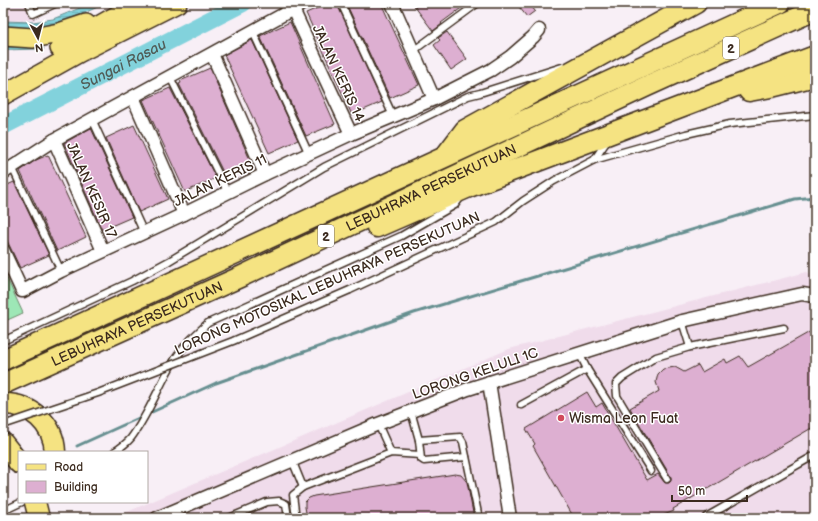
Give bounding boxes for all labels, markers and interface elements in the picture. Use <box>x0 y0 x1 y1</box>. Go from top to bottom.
north arrow <box>18 18 58 58</box>
street label: JALAN KERIS 14 <box>309 22 369 125</box>
water label: Sungai Rasau <box>77 35 170 95</box>
road number: 2 <box>723 37 739 59</box>
text: N <box>34 40 44 54</box>
street label: JALAN KESIR 17 <box>63 140 120 241</box>
street label: LEBUHRAYA PERSEKUTUAN <box>343 141 519 235</box>
street label: JALAN KERIS 11 <box>171 150 270 210</box>
street label: LORONG MOTOSIKAL LEBUHRAYA PERSEKUTUAN <box>172 208 482 359</box>
road number: 2 <box>318 225 334 247</box>
street label: LEBUHRAYA PERSEKUTUAN <box>49 278 226 370</box>
street label: LORONG KELULI 1C <box>410 344 540 403</box>
place label: Wisma Leon Fuat <box>569 410 679 427</box>
marker: Wisma Leon Fuat <box>556 413 566 423</box>
legend <box>18 451 148 503</box>
text: Road <box>54 460 83 475</box>
scale bar <box>672 477 747 503</box>
text: Building <box>54 480 98 495</box>
text: 50 m <box>678 484 705 499</box>

